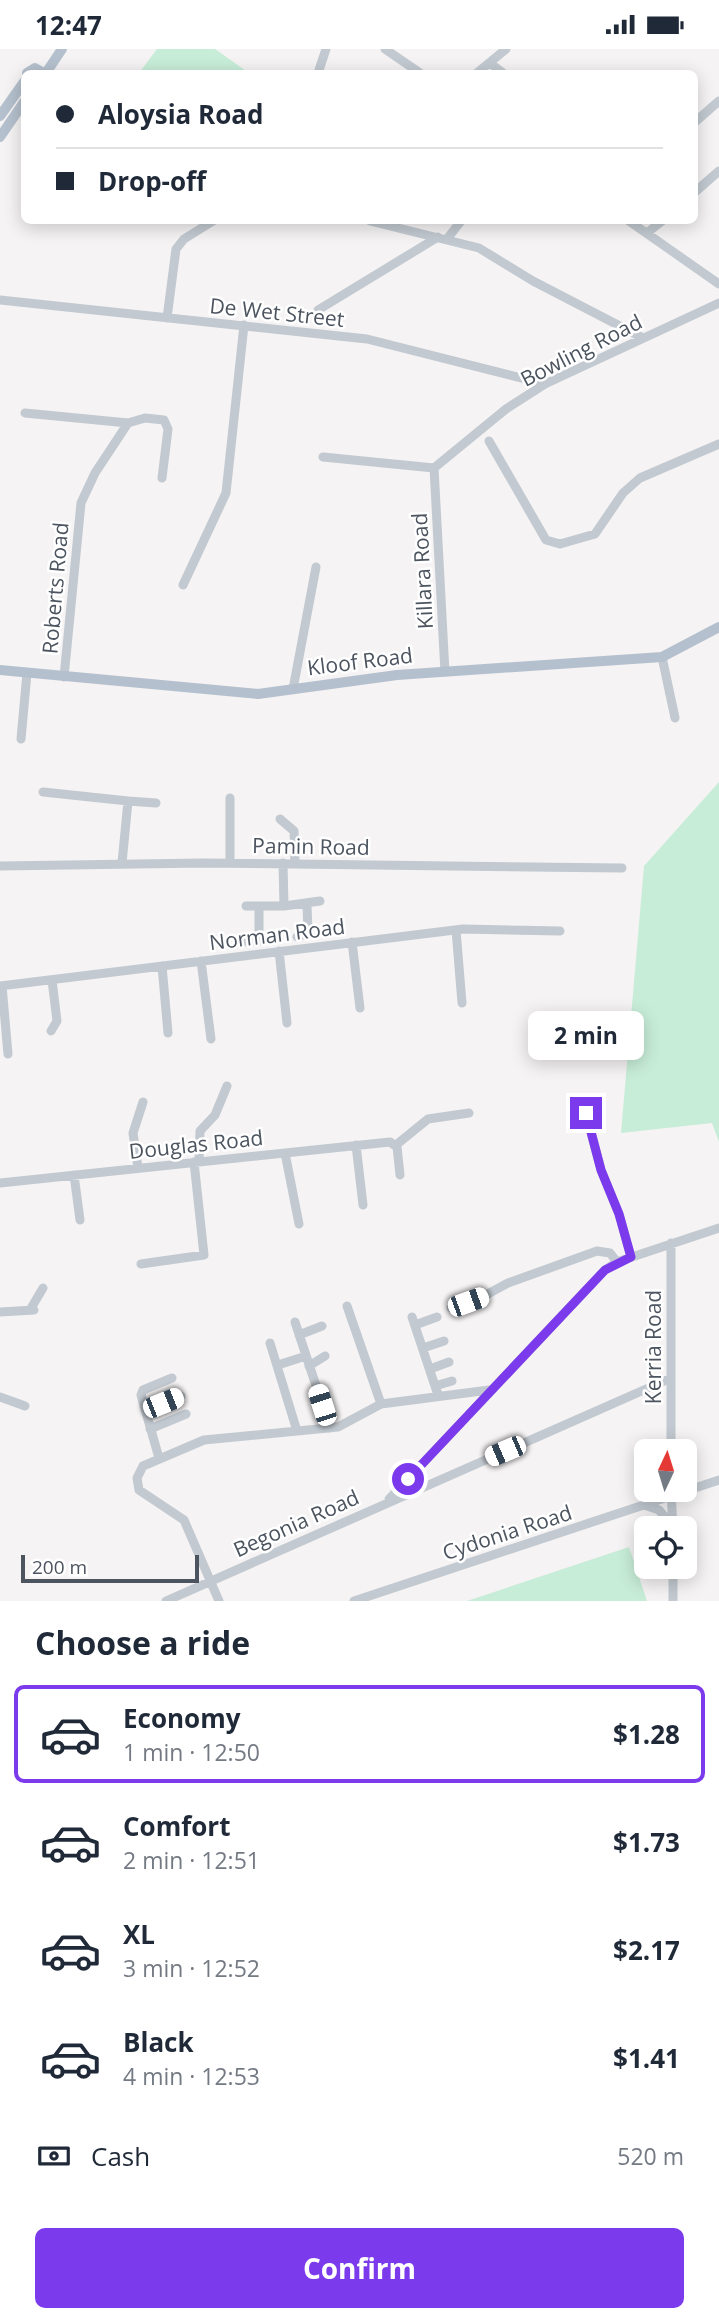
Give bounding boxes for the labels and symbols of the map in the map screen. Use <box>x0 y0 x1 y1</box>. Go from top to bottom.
street label: De Wet Street <box>208 291 346 333</box>
street label: Bowling Road <box>515 307 647 393</box>
street label: Killara Road <box>405 512 439 630</box>
street label: Roberts Road <box>35 521 75 655</box>
street label: Kloof Road <box>306 641 414 681</box>
street label: Pamin Road <box>252 831 370 861</box>
street label: Norman Road <box>208 912 346 956</box>
callout: 2 min <box>528 1011 644 1061</box>
route end <box>570 1097 602 1129</box>
street label: Douglas Road <box>128 1123 264 1165</box>
car <box>445 1285 492 1319</box>
street label: Kerria Road <box>639 1290 667 1404</box>
car <box>306 1382 339 1428</box>
car <box>140 1385 187 1421</box>
car <box>482 1433 529 1469</box>
north arrow <box>634 1439 696 1501</box>
route start <box>392 1463 424 1495</box>
street label: Begonia Road <box>229 1483 363 1563</box>
street label: Cydonia Road <box>439 1498 575 1566</box>
scale bar <box>21 1552 200 1584</box>

